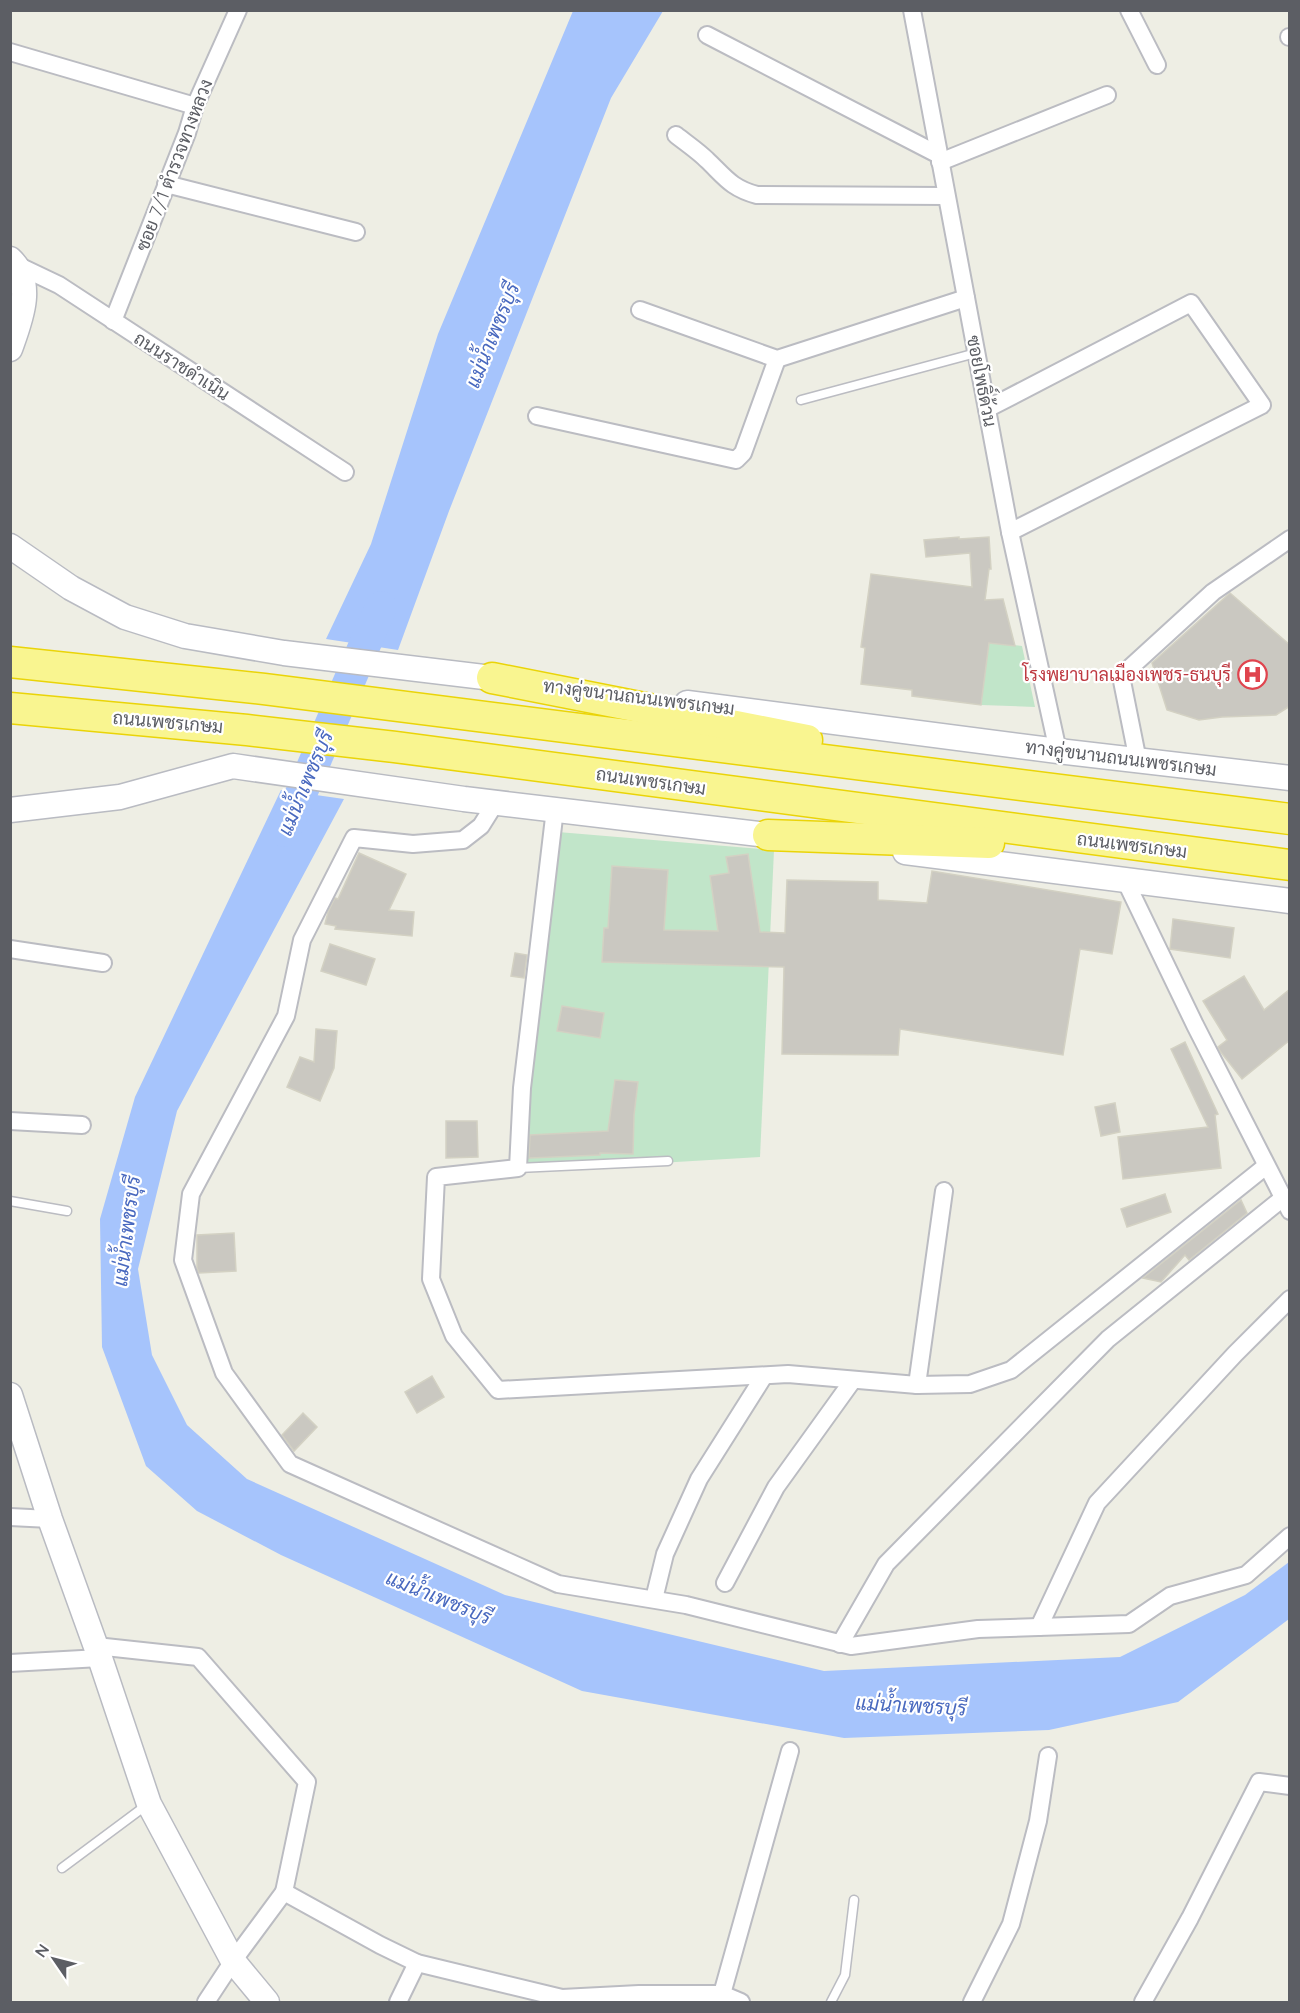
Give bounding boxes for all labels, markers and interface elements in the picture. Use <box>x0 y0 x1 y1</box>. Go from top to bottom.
street label: ซอย 7/1 ตำรวจทางหลวง <box>131 76 217 254</box>
water label: แม่น้ำเพชรบุรี <box>455 276 527 392</box>
street label: ถนนราชดำเนิน <box>130 326 234 406</box>
street label: ซอยโพธิ์ด้วน <box>962 332 1006 429</box>
hospital icon: โรงพยาบาลเมืองเพชร-ธนบุรี <box>1236 658 1268 690</box>
place label: โรงพยาบาลเมืองเพชร-ธนบุรี <box>1021 662 1231 687</box>
street label: ทางคู่ขนานถนนเพชรเกษม <box>542 674 736 722</box>
street label: ถนนเพชรเกษม <box>112 706 224 738</box>
water label: แม่น้ำเพชรบุรี <box>267 724 341 840</box>
street label: ทางคู่ขนานถนนเพชรเกษม <box>1024 735 1218 783</box>
street label: ถนนเพชรเกษม <box>595 762 707 800</box>
street label: ถนนเพชรเกษม <box>1076 827 1188 863</box>
water label: แม่น้ำเพชรบุรี <box>102 1172 147 1288</box>
water label: แม่น้ำเพชรบุรี <box>382 1560 498 1632</box>
water label: แม่น้ำเพชรบุรี <box>855 1685 969 1722</box>
north arrow <box>24 1929 84 1989</box>
text: N <box>30 1940 53 1961</box>

